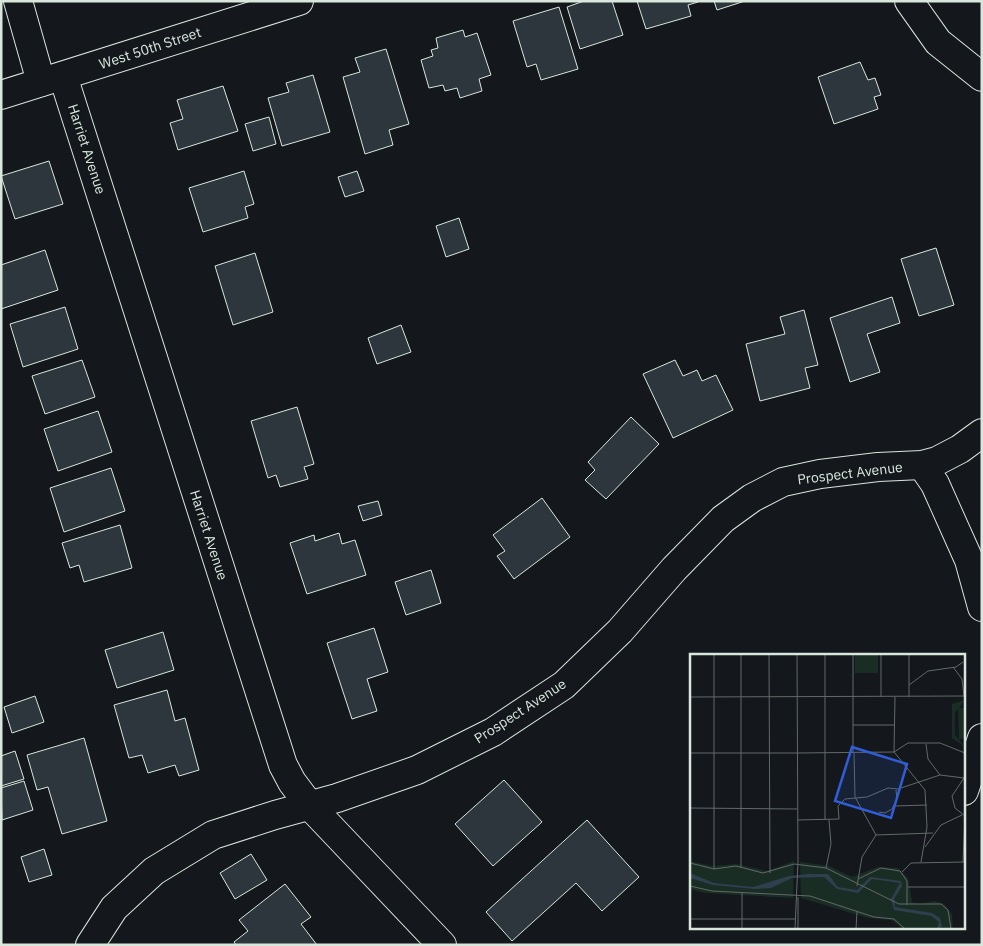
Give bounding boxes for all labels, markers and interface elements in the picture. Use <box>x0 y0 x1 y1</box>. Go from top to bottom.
street label: West 50th Street <box>97 23 203 73</box>
street label: Harriet Avenue <box>64 102 110 197</box>
street label: Prospect Avenue <box>796 458 904 488</box>
street label: Harriet Avenue <box>186 488 232 583</box>
inset map <box>690 654 966 928</box>
street label: Prospect Avenue <box>471 674 570 747</box>

